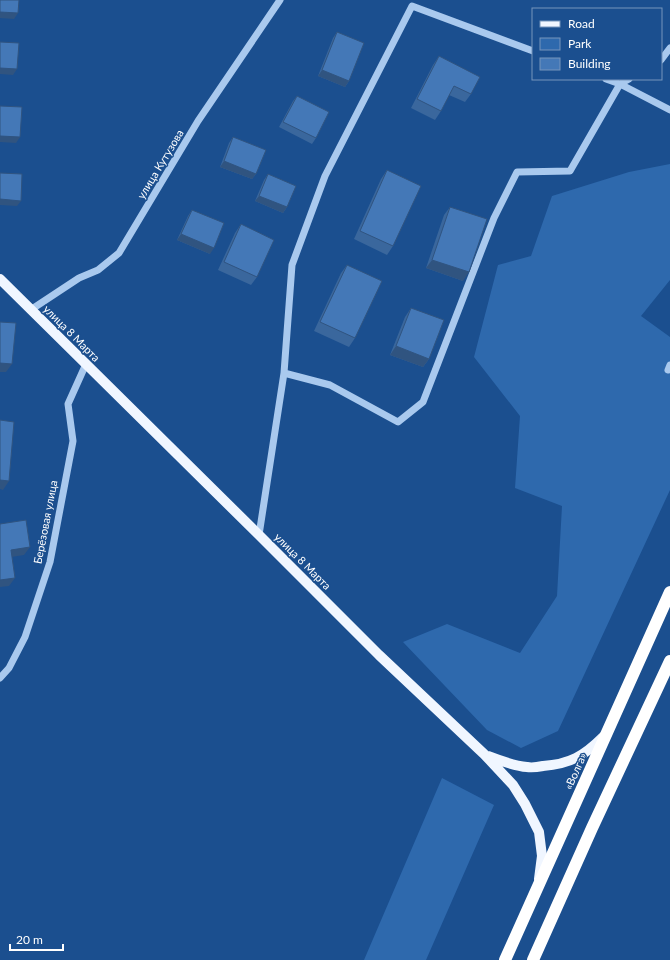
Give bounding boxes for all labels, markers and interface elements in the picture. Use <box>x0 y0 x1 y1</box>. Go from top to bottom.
legend <box>532 8 662 80</box>
text: Road <box>568 16 595 31</box>
text: Park <box>568 36 592 51</box>
text: Building <box>568 56 611 71</box>
street label: улица Кутузова <box>134 127 186 201</box>
street label: улица 8 Марта <box>41 302 103 364</box>
street label: Берёзовая улица <box>31 479 59 565</box>
street label: улица 8 Марта <box>272 530 334 592</box>
street label: «Волга» <box>561 750 589 791</box>
scale bar <box>10 926 63 952</box>
text: 20 m <box>16 932 43 947</box>

